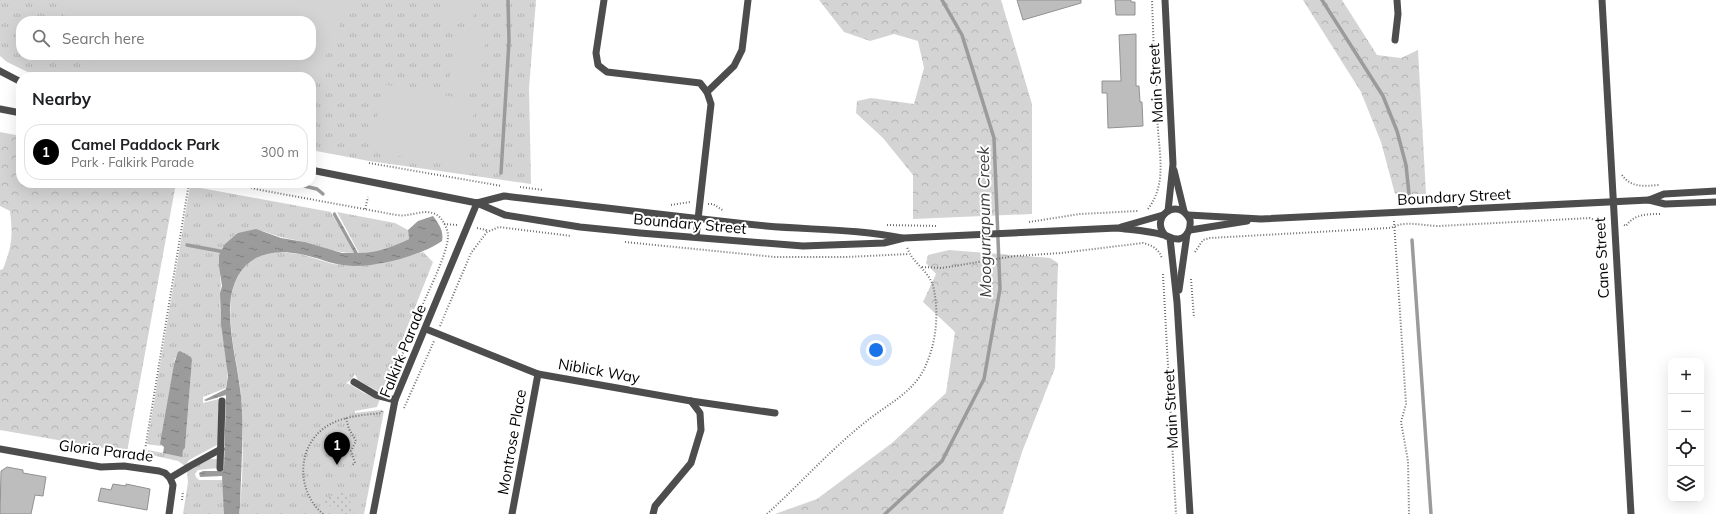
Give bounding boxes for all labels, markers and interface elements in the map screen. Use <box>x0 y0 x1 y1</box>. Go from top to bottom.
search box <box>16 16 316 60</box>
icon: search <box>30 27 52 49</box>
text: Search here <box>62 29 144 48</box>
street label: Main Street <box>1144 43 1167 123</box>
text: Nearby <box>32 88 91 109</box>
text: Camel Paddock Park <box>71 135 220 154</box>
text: 1 <box>42 144 50 160</box>
text: 300 m <box>261 144 299 160</box>
water label: Moogurrapum Creek <box>973 145 995 298</box>
text: Park · Falkirk Parade <box>71 154 194 170</box>
street label: Boundary Street <box>1397 184 1511 209</box>
street label: Boundary Street <box>633 209 747 238</box>
street label: Cane Street <box>1590 217 1613 299</box>
street label: Falkirk Parade <box>375 301 430 400</box>
your location <box>866 340 886 360</box>
street label: Niblick Way <box>557 354 641 387</box>
map controls <box>1668 358 1704 502</box>
button: + <box>1668 358 1704 394</box>
street label: Main Street <box>1159 369 1182 449</box>
street label: Montrose Place <box>493 388 530 496</box>
button: − <box>1668 394 1704 430</box>
button: locate <box>1668 430 1704 466</box>
pin: 1 <box>324 432 350 465</box>
street label: Gloria Parade <box>58 435 154 466</box>
button: layers <box>1668 466 1704 502</box>

